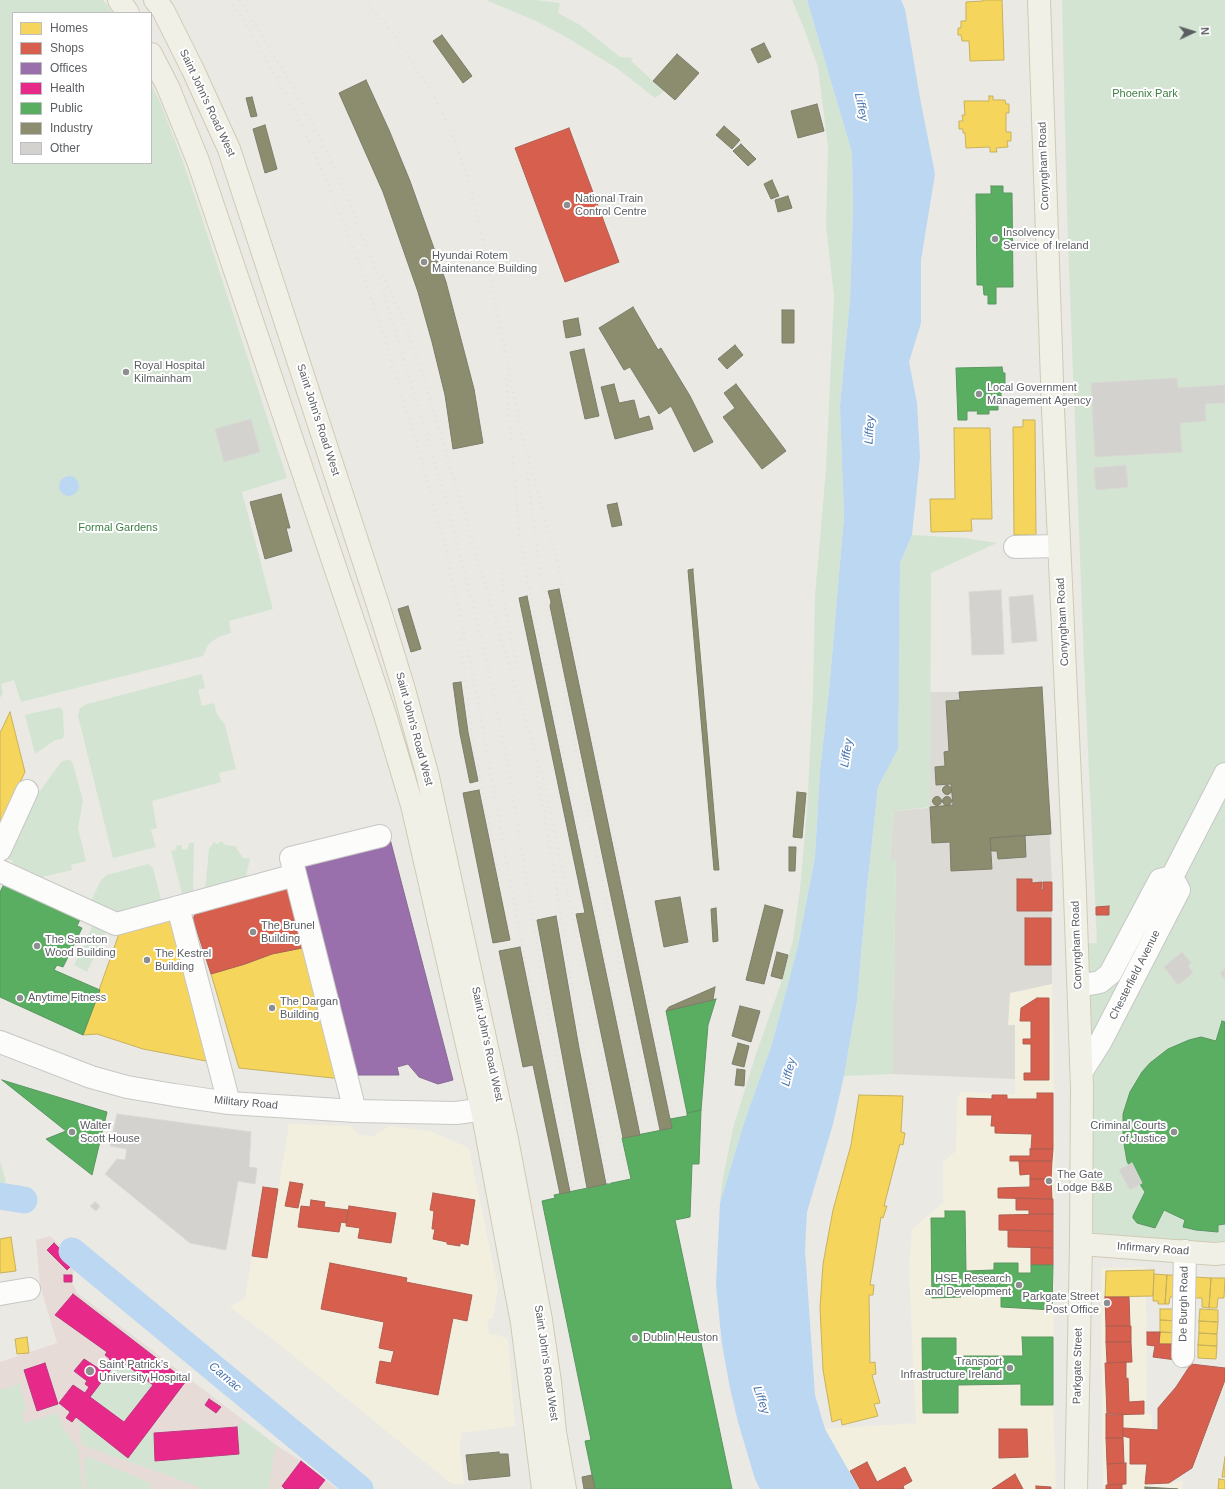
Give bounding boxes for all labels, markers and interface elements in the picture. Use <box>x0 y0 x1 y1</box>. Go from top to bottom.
legend <box>12 12 152 164</box>
north arrow <box>1173 12 1213 52</box>
text: Homes <box>50 21 88 35</box>
text: N <box>1199 27 1211 36</box>
text: Shops <box>50 41 84 55</box>
street label: Saint John's Road West <box>176 47 238 159</box>
text: Offices <box>50 61 87 75</box>
text: Health <box>50 81 85 95</box>
park label: Phoenix Park <box>1112 87 1178 101</box>
water label: Liffey <box>851 91 871 123</box>
text: Public <box>50 101 83 115</box>
text: Industry <box>50 121 93 135</box>
street label: Conyngham Road <box>1036 121 1052 211</box>
text: Other <box>50 141 80 155</box>
place label: National Train Control Centre <box>575 192 647 218</box>
marker: National Train Control Centre <box>562 200 572 210</box>
place label: Insolvency Service of Ireland <box>1003 226 1089 252</box>
marker: Insolvency Service of Ireland <box>990 234 1000 244</box>
place label: Hyundai Rotem Maintenance Building <box>432 249 537 275</box>
marker: Hyundai Rotem Maintenance Building <box>419 257 429 267</box>
place label: Royal Hospital Kilmainham <box>134 359 205 385</box>
street label: Saint John's Road West <box>294 362 342 478</box>
marker: Royal Hospital Kilmainham <box>121 367 131 377</box>
place label: Local Government Management Agency <box>987 381 1091 407</box>
marker: Local Government Management Agency <box>974 389 984 399</box>
water label: Liffey <box>862 415 878 445</box>
park label: Formal Gardens <box>78 521 158 535</box>
street label: Conyngham Road <box>1054 577 1072 667</box>
street label: Saint John's Road West <box>393 671 435 787</box>
water label: Liffey <box>838 738 856 768</box>
street label: Conyngham Road <box>1069 900 1085 990</box>
place label: The Brunel Building <box>261 919 315 945</box>
marker: The Brunel Building <box>248 927 258 937</box>
street label: Chesterfield Avenue <box>1107 928 1163 1022</box>
place label: The Sancton Wood Building <box>45 933 116 959</box>
marker: The Sancton Wood Building <box>32 941 42 951</box>
place label: The Kestrel Building <box>155 947 211 973</box>
marker: The Kestrel Building <box>142 955 152 965</box>
street label: Saint John's Road West <box>468 985 506 1103</box>
place label: Anytime Fitness <box>28 991 106 1005</box>
marker: Anytime Fitness <box>15 993 25 1003</box>
place label: The Dargan Building <box>280 995 338 1021</box>
marker: The Dargan Building <box>267 1003 277 1013</box>
water label: Liffey <box>779 1056 799 1088</box>
street label: Military Road <box>213 1094 279 1112</box>
place label: Walter Scott House <box>80 1119 140 1145</box>
place label: Criminal Courts of Justice <box>1090 1119 1166 1145</box>
marker: Walter Scott House <box>67 1127 77 1137</box>
marker: Criminal Courts of Justice <box>1169 1127 1179 1137</box>
place label: The Gate Lodge B&B <box>1057 1168 1113 1194</box>
marker: The Gate Lodge B&B <box>1044 1176 1054 1186</box>
street label: Infirmary Road <box>1117 1240 1189 1258</box>
street label: De Burgh Road <box>1177 1266 1191 1342</box>
place label: HSE, Research and Development <box>925 1272 1011 1298</box>
marker: HSE, Research and Development <box>1014 1280 1024 1290</box>
place label: Parkgate Street Post Office <box>1023 1290 1099 1316</box>
marker: Parkgate Street Post Office <box>1102 1298 1112 1308</box>
street label: Saint John's Road West <box>531 1304 561 1422</box>
street label: Parkgate Street <box>1071 1328 1085 1404</box>
place label: Dublin Heuston <box>643 1331 718 1345</box>
marker: Dublin Heuston <box>630 1333 640 1343</box>
place label: Transport Infrastructure Ireland <box>901 1355 1002 1381</box>
place label: Saint Patrick’s University Hospital <box>99 1358 190 1384</box>
water label: Camac <box>206 1359 244 1395</box>
marker: Transport Infrastructure Ireland <box>1005 1363 1015 1373</box>
marker: Saint Patrick’s University Hospital <box>84 1365 96 1377</box>
water label: Liffey <box>750 1384 772 1416</box>

